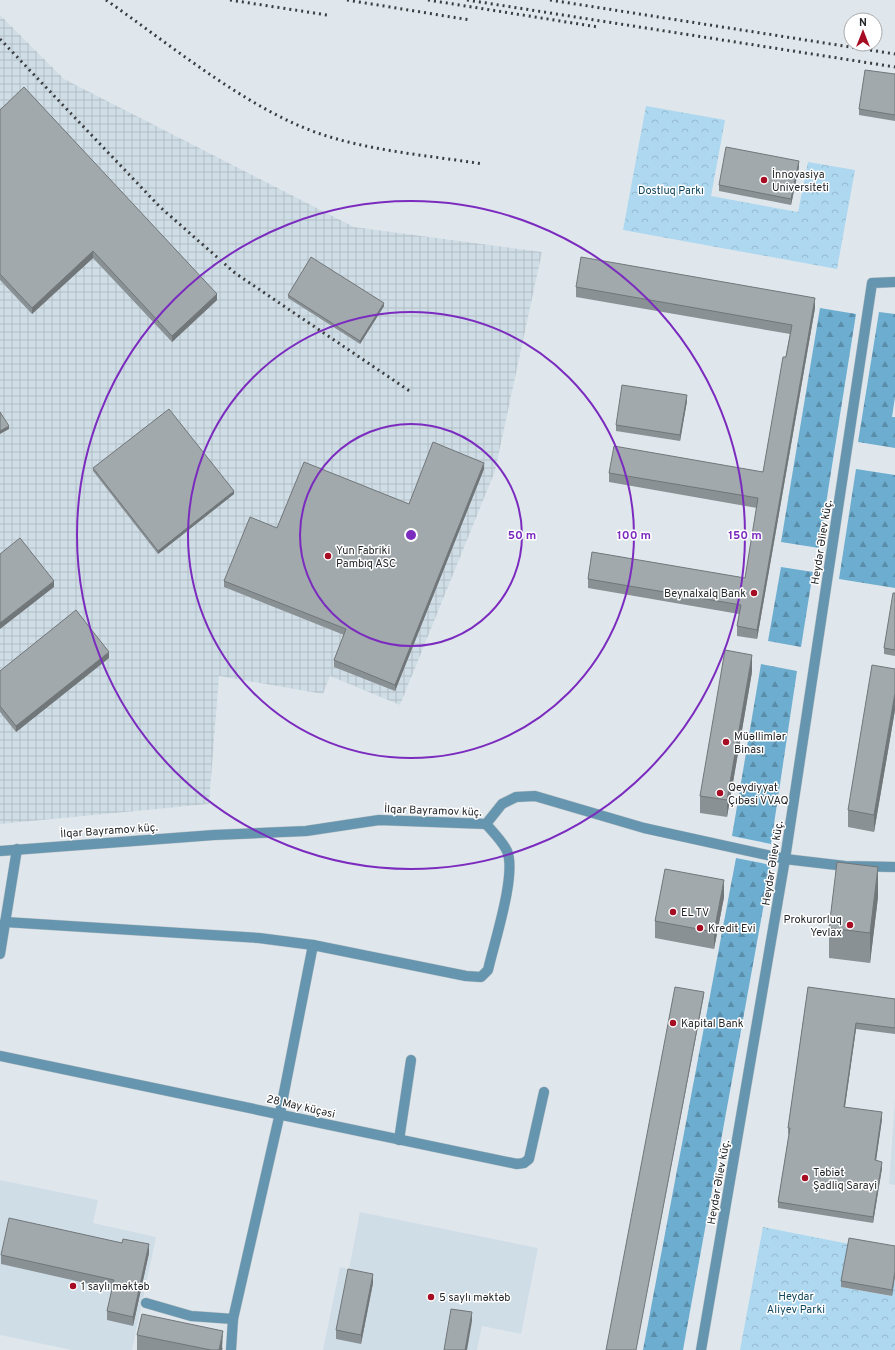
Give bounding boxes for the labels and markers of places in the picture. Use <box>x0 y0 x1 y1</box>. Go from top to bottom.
place label: İnnovasiya Universiteti <box>772 167 829 195</box>
marker: İnnovasiya Universiteti <box>759 175 769 185</box>
centre of rings <box>404 528 418 542</box>
place label: Yun Fabriki Pambıq ASC <box>336 544 396 571</box>
marker: Yun Fabriki Pambıq ASC <box>323 551 333 561</box>
place label: Beynalxalq Bank <box>664 587 746 601</box>
marker: Beynalxalq Bank <box>749 588 759 598</box>
place label: Müəllimlər Binası <box>734 730 787 757</box>
marker: Müəllimlər Binası <box>721 737 731 747</box>
place label: Qeydiyyat Çıbəsi VVAQ <box>728 781 788 808</box>
marker: Qeydiyyat Çıbəsi VVAQ <box>715 788 725 798</box>
place label: EL TV <box>681 906 709 920</box>
marker: EL TV <box>668 907 678 917</box>
place label: Prokurorluq Yevlax <box>783 913 842 940</box>
marker: Prokurorluq Yevlax <box>845 920 855 930</box>
place label: Kredit Evi <box>708 922 756 936</box>
marker: Kredit Evi <box>695 923 705 933</box>
place label: Kapital Bank <box>681 1017 744 1031</box>
marker: Kapital Bank <box>668 1018 678 1028</box>
place label: Təbiət Şadliq Sarayi <box>813 1166 877 1193</box>
marker: Təbiət Şadliq Sarayi <box>800 1173 810 1183</box>
place label: 1 saylı məktəb <box>81 1280 150 1294</box>
marker: 1 saylı məktəb <box>68 1281 78 1291</box>
place label: 5 saylı məktəb <box>439 1291 511 1305</box>
marker: 5 saylı məktəb <box>426 1292 436 1302</box>

